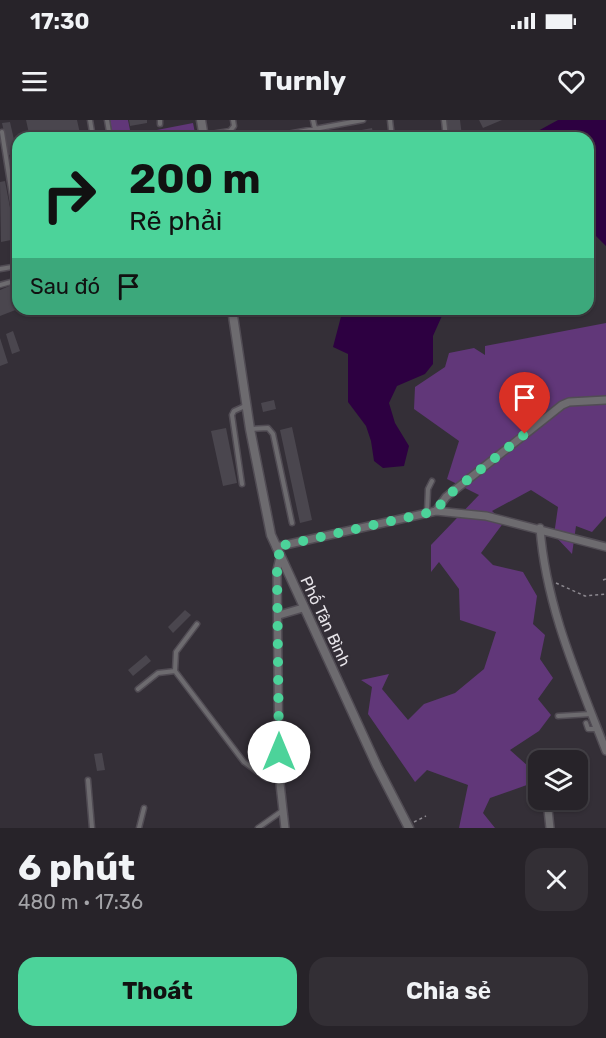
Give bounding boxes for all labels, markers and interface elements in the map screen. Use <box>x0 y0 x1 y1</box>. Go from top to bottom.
text: 17:30 <box>30 8 89 35</box>
icon: menu <box>18 65 51 98</box>
text: Turnly <box>260 65 346 97</box>
icon: heart <box>555 65 588 98</box>
text: 200 m <box>129 154 261 204</box>
icon: right <box>30 156 108 234</box>
text: Rẽ phải <box>129 205 222 237</box>
icon: arrive <box>112 270 145 303</box>
text: Sau đó <box>30 273 100 300</box>
pin <box>499 372 550 434</box>
icon: arrive <box>508 381 541 414</box>
street label: Phố Tân Bình <box>296 573 356 669</box>
position arrow <box>247 720 311 784</box>
map controls <box>528 750 588 810</box>
button: layers <box>528 750 588 810</box>
text: 6 phút <box>18 846 135 889</box>
button: close <box>525 848 588 911</box>
text: 480 m · 17:36 <box>18 890 143 914</box>
button: Thoát <box>18 957 297 1026</box>
button: Chia sẻ <box>309 957 588 1026</box>

